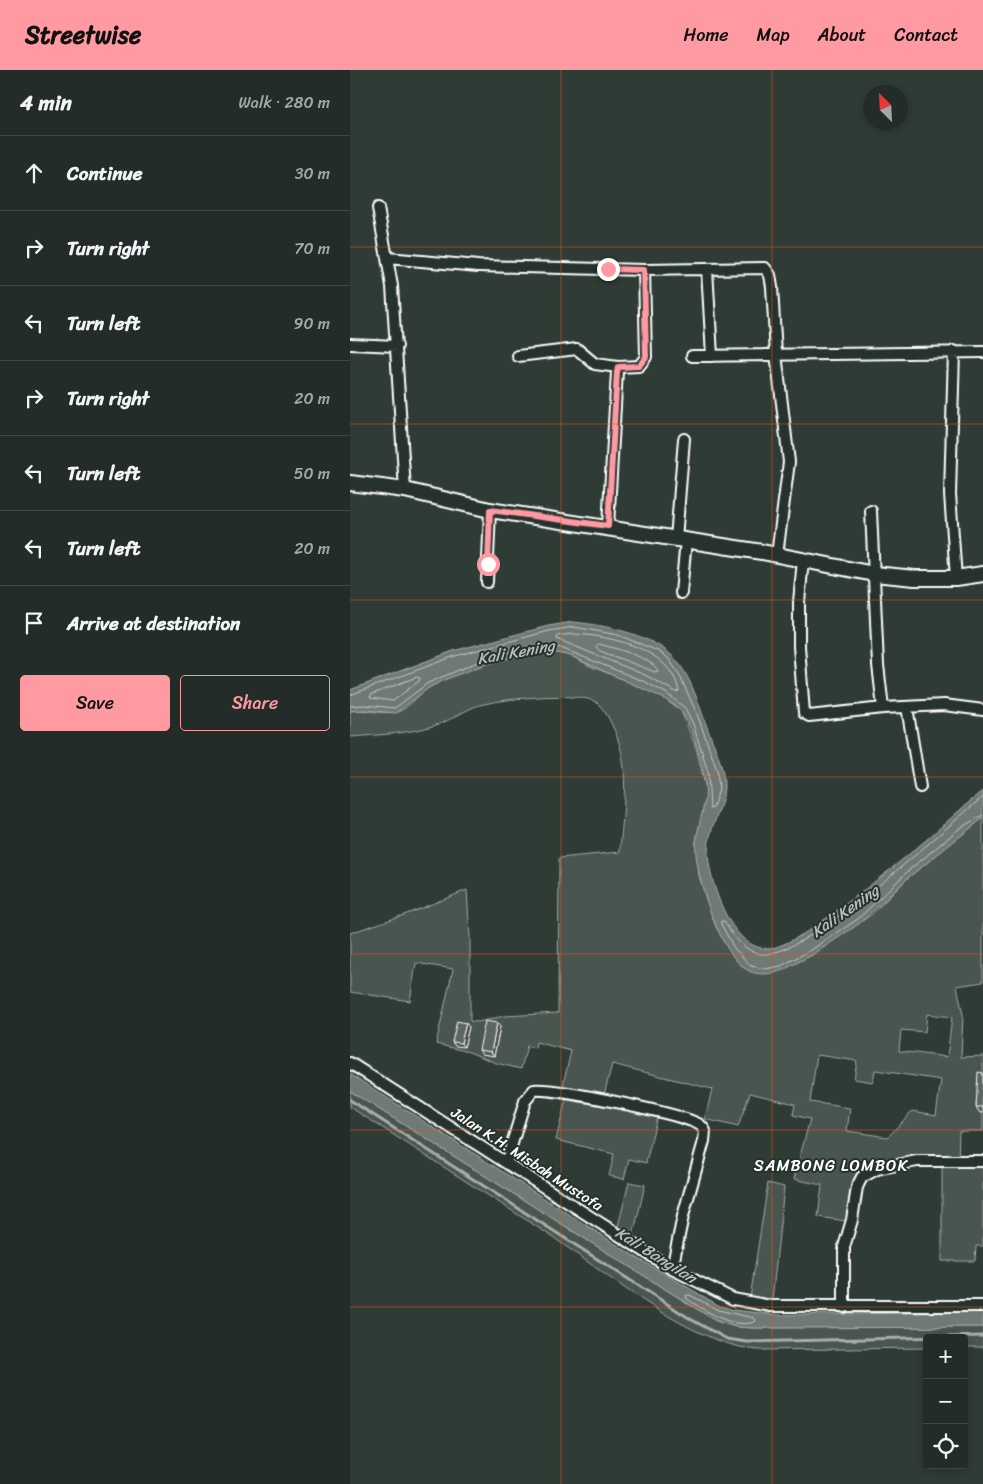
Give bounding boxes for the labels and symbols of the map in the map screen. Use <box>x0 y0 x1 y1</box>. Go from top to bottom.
north arrow <box>863 85 908 130</box>
route end <box>597 258 620 281</box>
route start <box>477 553 500 576</box>
water label: Kali Kening <box>475 631 559 673</box>
water label: Kali Kening <box>805 876 887 945</box>
street label: Jalan K.H. Misbah Mustofa <box>445 1099 609 1218</box>
district label: SAMBONG LOMBOK <box>754 1151 908 1180</box>
water label: Kali Bangilan <box>610 1218 705 1293</box>

